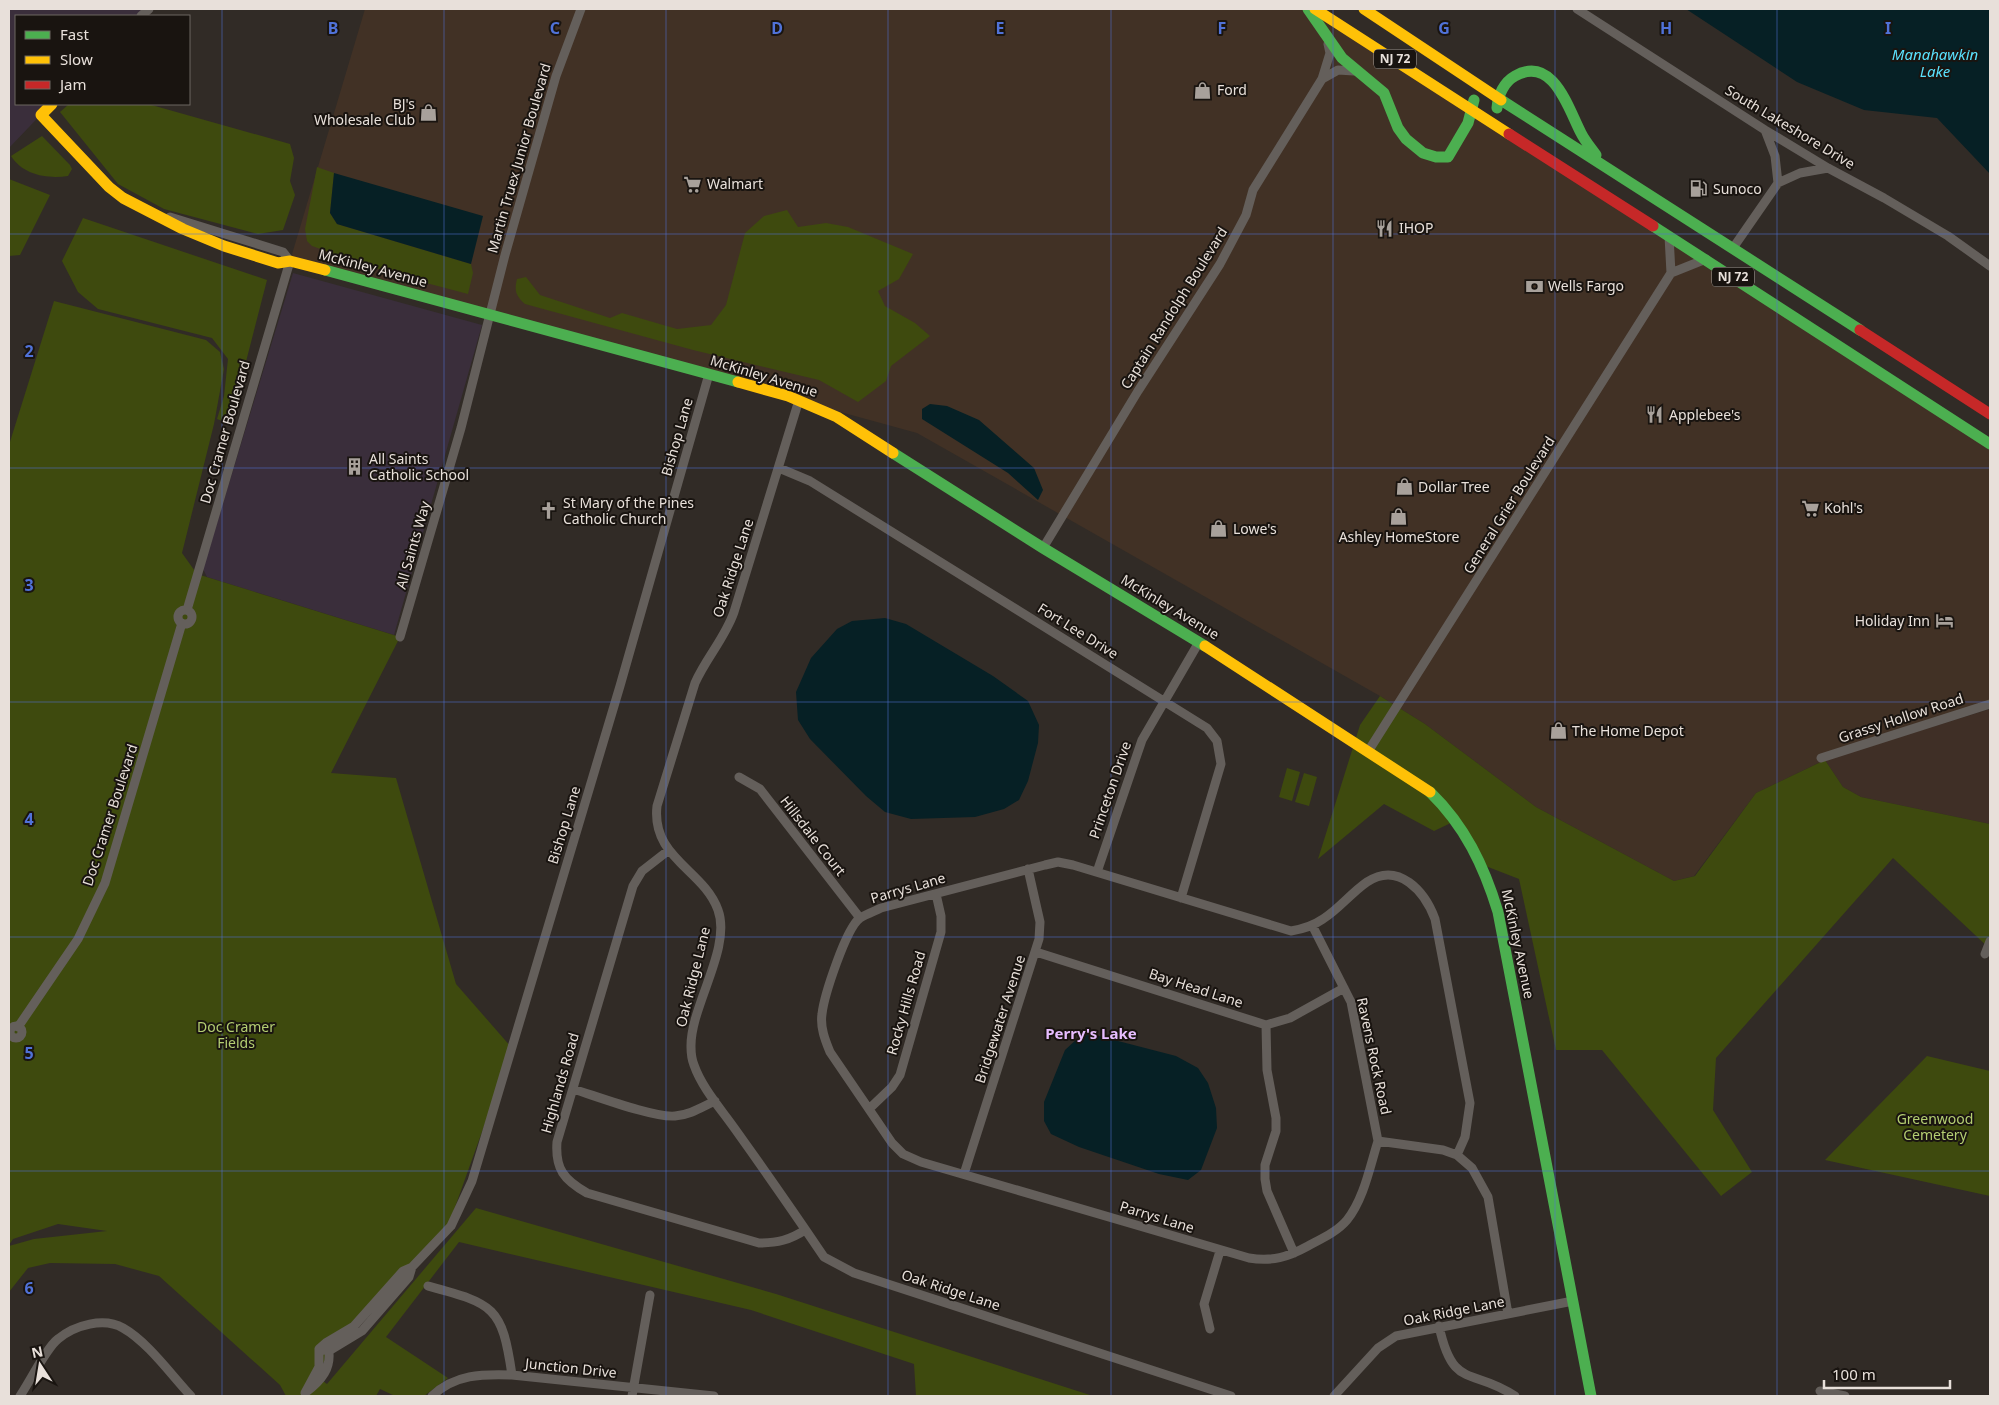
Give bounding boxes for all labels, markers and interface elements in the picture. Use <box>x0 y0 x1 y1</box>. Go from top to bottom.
legend <box>15 15 190 105</box>
text: B <box>328 17 338 39</box>
text: C <box>550 17 560 39</box>
text: D <box>771 17 783 39</box>
text: E <box>996 17 1005 39</box>
text: F <box>1218 17 1226 39</box>
text: G <box>1438 17 1450 39</box>
text: H <box>1660 17 1672 39</box>
text: I <box>1885 17 1891 39</box>
text: Fast <box>60 24 89 44</box>
water label: Manahawkin Lake <box>1892 44 1978 81</box>
text: Slow <box>60 49 93 69</box>
road number: NJ 72 <box>1374 50 1416 68</box>
street label: Martin Truex Junior Boulevard <box>482 61 555 255</box>
text: Jam <box>58 74 87 94</box>
shop icon: Ford <box>1193 80 1213 100</box>
place label: Ford <box>1217 80 1247 99</box>
street label: South Lakeshore Drive <box>1722 80 1859 173</box>
place label: BJ's Wholesale Club <box>314 94 415 129</box>
shop icon: BJ's Wholesale Club <box>419 102 439 122</box>
supermarket icon: Walmart <box>683 174 703 194</box>
place label: Walmart <box>707 174 763 193</box>
fuel station icon: Sunoco <box>1689 179 1709 199</box>
place label: Sunoco <box>1713 179 1762 198</box>
restaurant icon: IHOP <box>1375 218 1395 238</box>
place label: IHOP <box>1399 218 1434 237</box>
street label: Captain Randolph Boulevard <box>1116 223 1231 392</box>
street label: McKinley Avenue <box>317 244 430 291</box>
road number: NJ 72 <box>1712 268 1754 286</box>
bank icon: Wells Fargo <box>1524 276 1544 296</box>
place label: Wells Fargo <box>1548 276 1624 295</box>
text: 2 <box>24 340 34 362</box>
street label: McKinley Avenue <box>708 350 820 401</box>
street label: Doc Cramer Boulevard <box>195 358 254 506</box>
street label: Bishop Lane <box>656 395 697 478</box>
restaurant icon: Applebee's <box>1645 405 1665 425</box>
place label: Applebee's <box>1669 405 1741 424</box>
street label: General Grier Boulevard <box>1458 432 1559 577</box>
place label: All Saints Catholic School <box>369 449 469 484</box>
building icon: All Saints Catholic School <box>345 457 365 477</box>
shop icon: Dollar Tree <box>1394 477 1414 497</box>
place label: Dollar Tree <box>1418 477 1490 496</box>
place label: St Mary of the Pines Catholic Church <box>563 493 694 528</box>
street label: All Saints Way <box>391 498 434 591</box>
supermarket icon: Kohl's <box>1800 498 1820 518</box>
place label: Kohl's <box>1824 498 1863 517</box>
church icon: St Mary of the Pines Catholic Church <box>539 501 559 521</box>
shop icon: Ashley HomeStore <box>1389 507 1409 527</box>
street label: Oak Ridge Lane <box>708 516 757 620</box>
shop icon: Lowe's <box>1209 519 1229 539</box>
place label: Lowe's <box>1233 519 1277 538</box>
place label: Ashley HomeStore <box>1339 527 1459 546</box>
street label: McKinley Avenue <box>1118 570 1223 643</box>
text: 3 <box>24 574 34 596</box>
street label: Fort Lee Drive <box>1034 598 1122 663</box>
place label: Holiday Inn <box>1855 611 1930 630</box>
hotel icon: Holiday Inn <box>1934 611 1954 631</box>
street label: Grassy Hollow Road <box>1836 688 1966 747</box>
shop icon: The Home Depot <box>1548 721 1568 741</box>
place label: The Home Depot <box>1572 721 1684 740</box>
street label: Princeton Drive <box>1084 739 1135 841</box>
street label: Doc Cramer Boulevard <box>78 741 141 888</box>
street label: Bishop Lane <box>543 783 584 866</box>
street label: Hillsdale Court <box>776 792 851 880</box>
text: 4 <box>24 808 34 830</box>
street label: Parrys Lane <box>868 868 948 907</box>
street label: McKinley Avenue <box>1498 887 1539 1001</box>
street label: Oak Ridge Lane <box>671 925 714 1029</box>
street label: Rocky Hills Road <box>882 949 929 1057</box>
street label: Bridgewater Avenue <box>970 952 1029 1085</box>
street label: Bay Head Lane <box>1147 963 1246 1012</box>
street label: Ravens Rock Road <box>1353 996 1396 1116</box>
park label: Doc Cramer Fields <box>197 1017 275 1052</box>
district label: Perry's Lake <box>1045 1023 1137 1043</box>
street label: Highlands Road <box>536 1030 583 1135</box>
text: 5 <box>24 1042 34 1064</box>
park label: Greenwood Cemetery <box>1897 1109 1973 1144</box>
street label: Parrys Lane <box>1117 1196 1197 1237</box>
street label: Oak Ridge Lane <box>899 1265 1003 1314</box>
text: 6 <box>24 1277 34 1299</box>
street label: Oak Ridge Lane <box>1402 1291 1506 1330</box>
north arrow <box>15 1340 65 1390</box>
text: N <box>30 1341 45 1362</box>
street label: Junction Drive <box>522 1353 618 1382</box>
scale bar <box>1824 1358 1950 1390</box>
text: 100 m <box>1832 1364 1876 1384</box>

